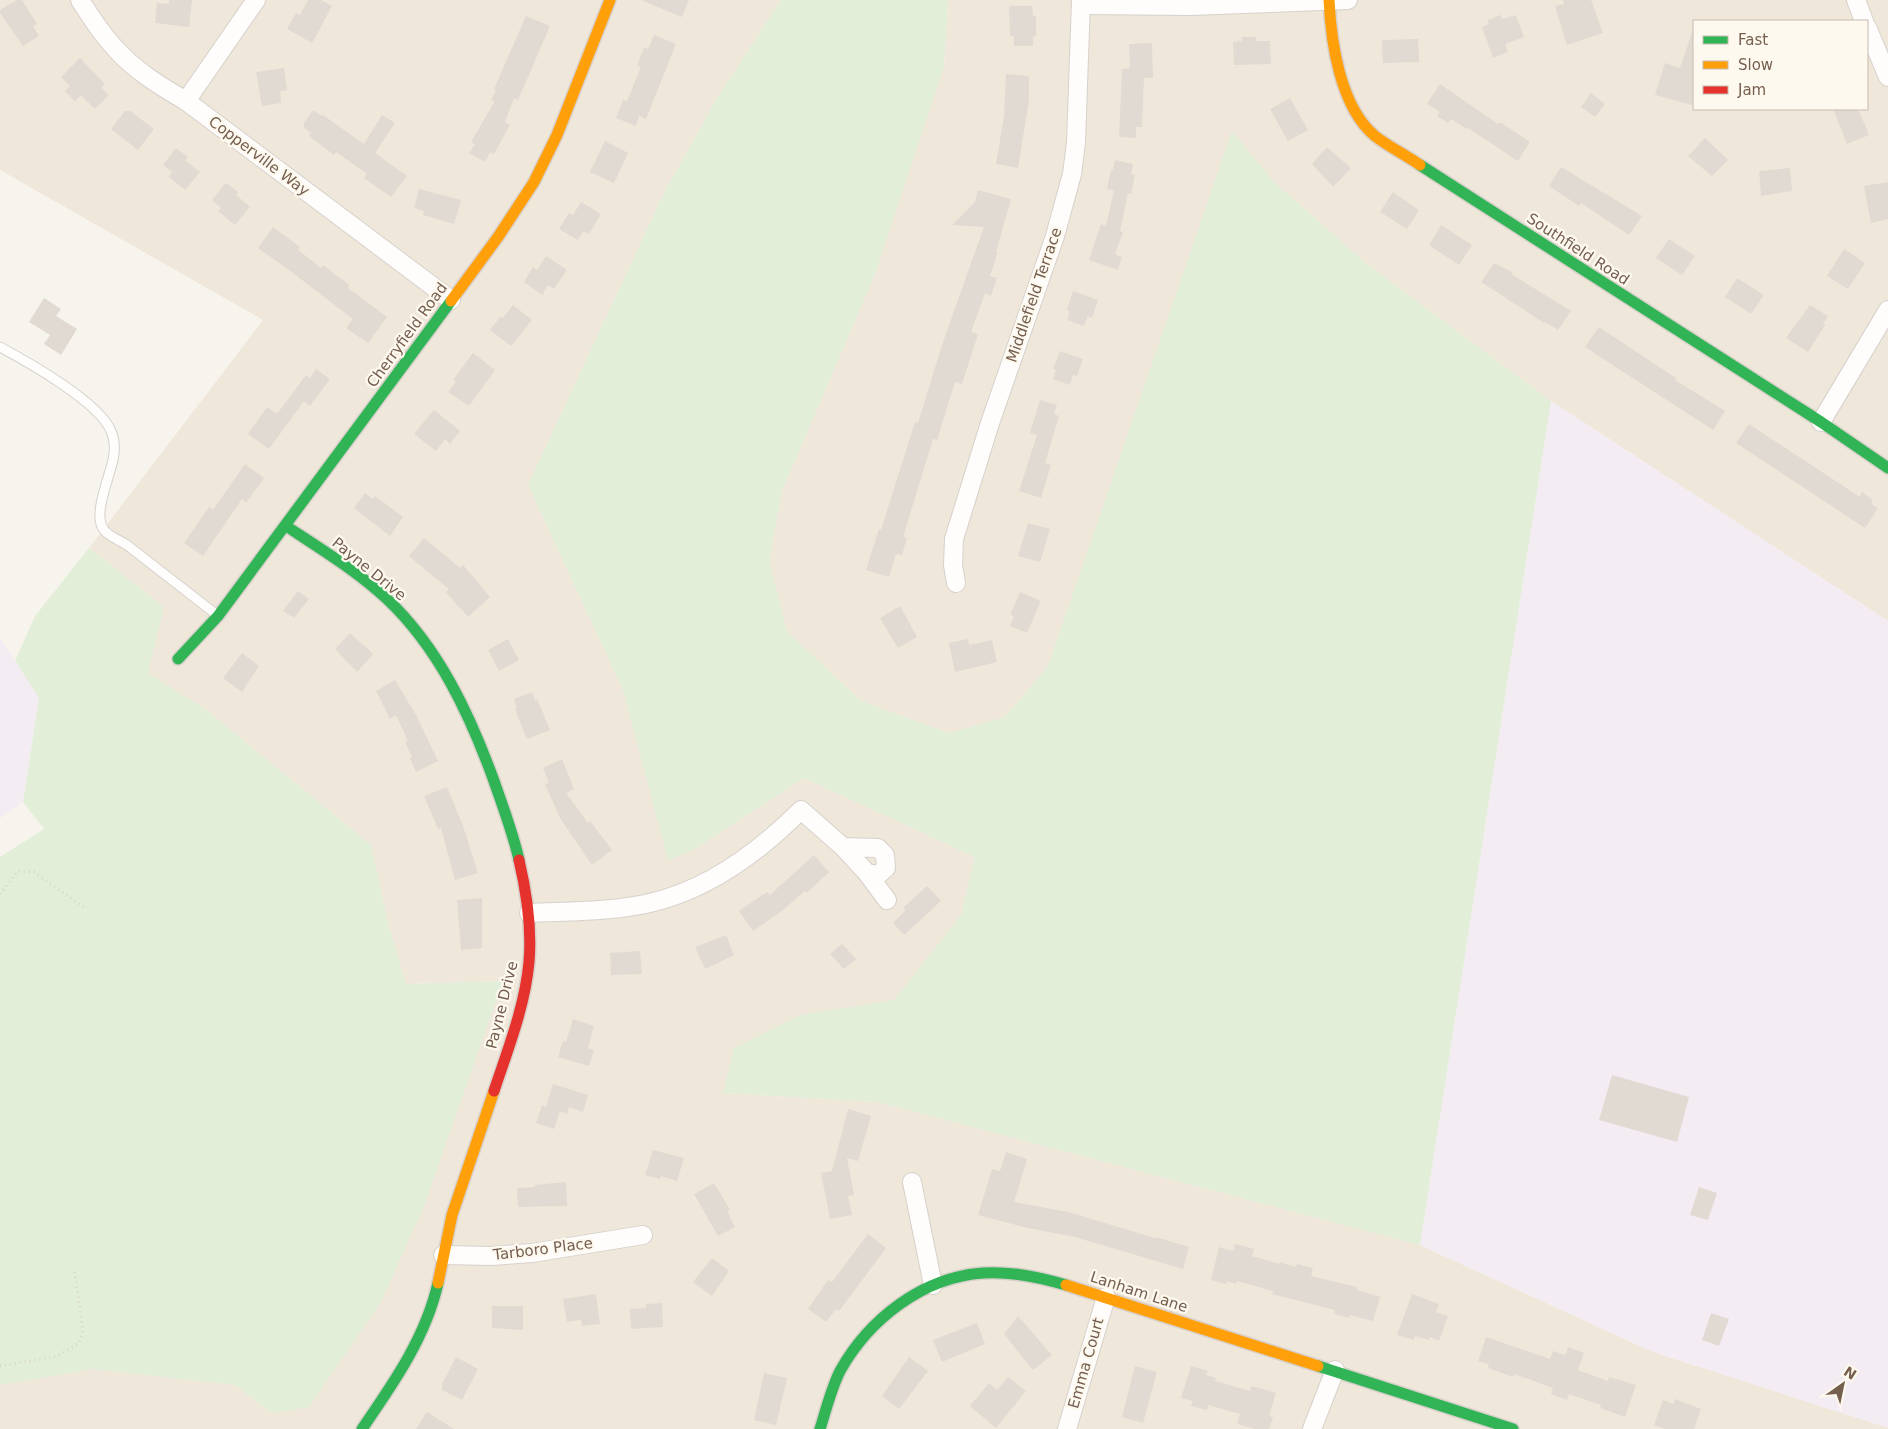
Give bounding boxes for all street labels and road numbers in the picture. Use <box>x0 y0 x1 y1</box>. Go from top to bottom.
street label: Copperville Way <box>205 112 313 200</box>
street label: Southfield Road <box>1523 209 1633 289</box>
street label: Middlefield Terrace <box>1002 225 1066 365</box>
street label: Cherryfield Road <box>363 279 451 391</box>
street label: Payne Drive <box>328 534 410 604</box>
street label: Payne Drive <box>482 959 522 1051</box>
street label: Tarboro Place <box>491 1234 594 1264</box>
street label: Lanham Lane <box>1088 1268 1190 1316</box>
street label: Emma Court <box>1064 1315 1108 1411</box>

